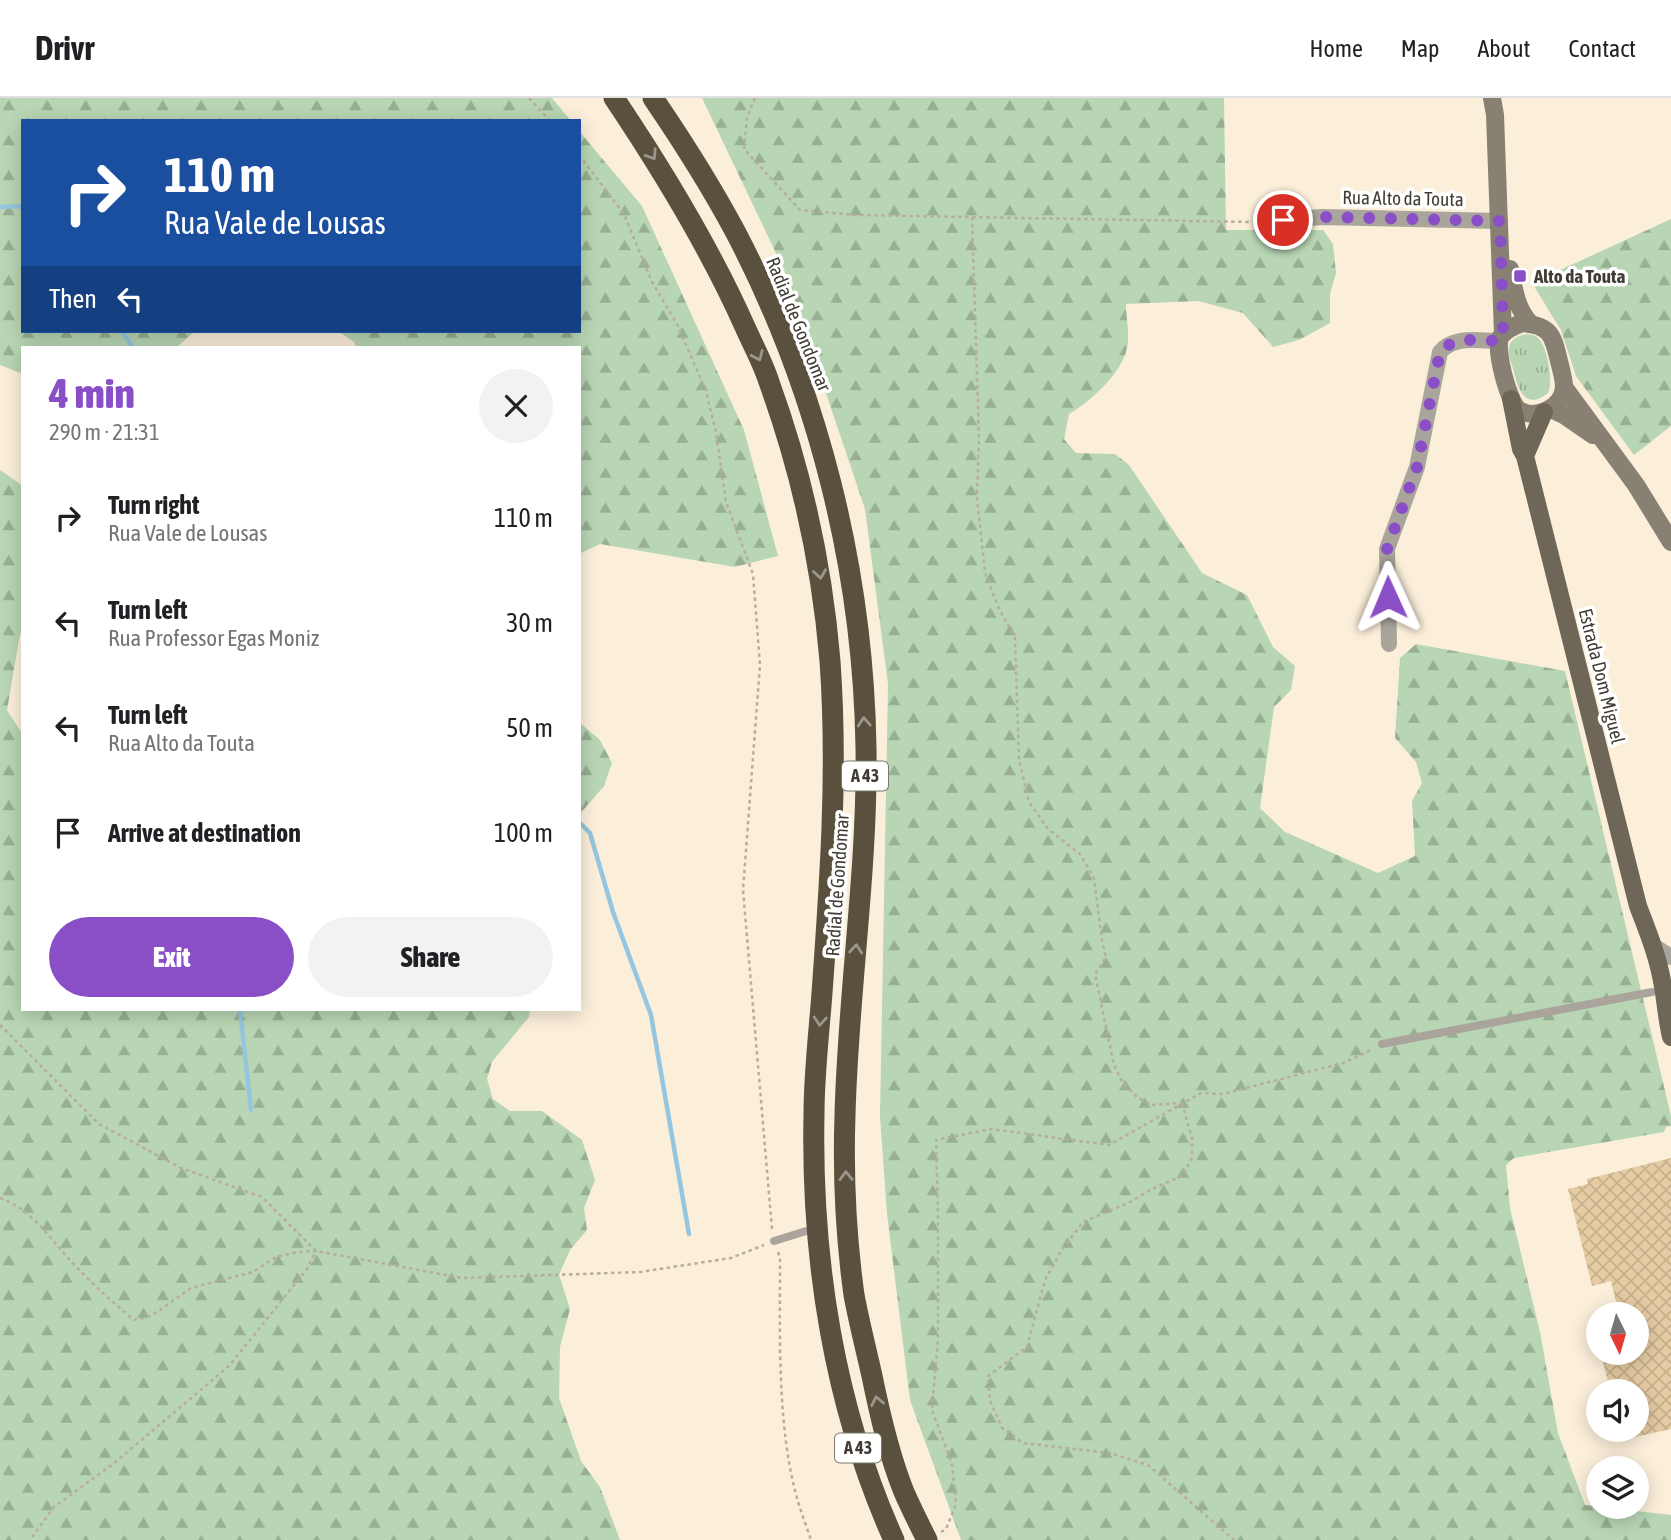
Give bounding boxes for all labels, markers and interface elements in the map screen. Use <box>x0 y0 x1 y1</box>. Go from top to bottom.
text: Drivr <box>35 29 94 67</box>
text: Home <box>1309 35 1363 62</box>
text: Map <box>1401 35 1439 62</box>
text: About <box>1477 35 1530 62</box>
text: Contact <box>1568 35 1636 62</box>
text: 110 m <box>164 146 275 202</box>
icon: right <box>49 147 140 238</box>
one-way arrow <box>644 147 656 160</box>
street label: Rua Alto da Touta <box>1342 186 1464 210</box>
pin <box>1253 190 1313 250</box>
icon: arrive <box>1264 201 1302 239</box>
text: Rua Vale de Lousas <box>164 204 386 241</box>
street label: Radial de Gondomar <box>762 254 836 395</box>
place label: Alto da Touta <box>1533 265 1625 287</box>
marker: Alto da Touta <box>1512 268 1528 284</box>
icon: left <box>111 280 149 318</box>
text: Then <box>49 284 97 314</box>
one-way arrow <box>750 349 764 361</box>
text: 4 min <box>49 369 135 417</box>
button: close <box>479 369 553 443</box>
text: 290 m · 21:31 <box>49 419 160 445</box>
text: Turn right <box>108 490 199 520</box>
icon: right <box>49 499 87 537</box>
text: 110 m <box>494 503 553 533</box>
text: Rua Vale de Lousas <box>108 520 267 546</box>
position arrow <box>1351 560 1425 634</box>
one-way arrow <box>812 568 827 580</box>
text: Turn left <box>108 595 188 625</box>
icon: left <box>49 604 87 642</box>
street label: Estrada Dom Miguel <box>1575 606 1629 746</box>
text: 30 m <box>506 608 553 638</box>
text: Rua Professor Egas Moniz <box>108 625 319 651</box>
text: Turn left <box>108 700 188 730</box>
icon: left <box>49 709 87 747</box>
text: 50 m <box>506 713 553 743</box>
one-way arrow <box>857 716 872 727</box>
text: Rua Alto da Touta <box>108 730 255 756</box>
road number: A 43 <box>842 762 888 790</box>
street label: Radial de Gondomar <box>821 813 853 957</box>
icon: arrive <box>49 814 87 852</box>
text: Arrive at destination <box>108 818 301 848</box>
text: 100 m <box>494 818 553 848</box>
button: Exit <box>49 917 294 997</box>
button: Share <box>308 917 553 997</box>
one-way arrow <box>848 943 863 954</box>
one-way arrow <box>813 1016 828 1027</box>
one-way arrow <box>839 1171 854 1182</box>
north arrow <box>1586 1302 1648 1365</box>
map controls <box>1586 1302 1649 1519</box>
button: sound <box>1586 1379 1649 1442</box>
one-way arrow <box>871 1395 886 1407</box>
road number: A 43 <box>835 1434 881 1462</box>
button: layers <box>1586 1456 1649 1519</box>

